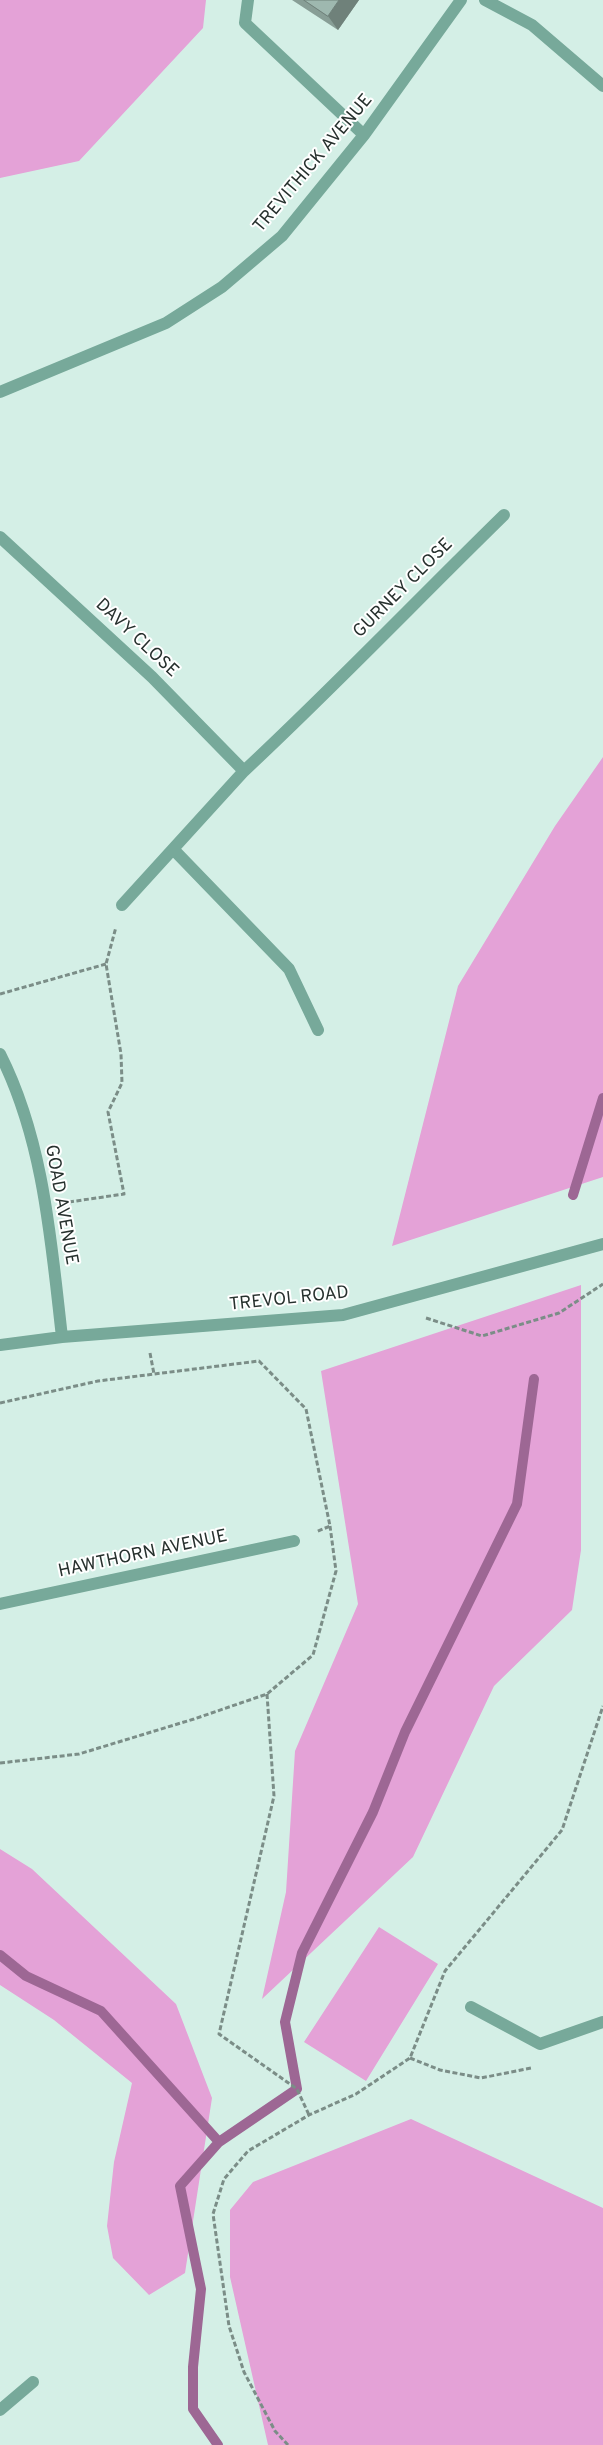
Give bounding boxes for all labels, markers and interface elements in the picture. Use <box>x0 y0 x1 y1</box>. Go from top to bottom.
street label: TREVITHICK AVENUE <box>250 90 378 238</box>
street label: GURNEY CLOSE <box>350 535 458 643</box>
street label: DAVY CLOSE <box>90 595 182 683</box>
street label: GOAD AVENUE <box>39 1143 81 1267</box>
street label: TREVOL ROAD <box>228 1283 350 1317</box>
street label: HAWTHORN AVENUE <box>56 1527 230 1583</box>

